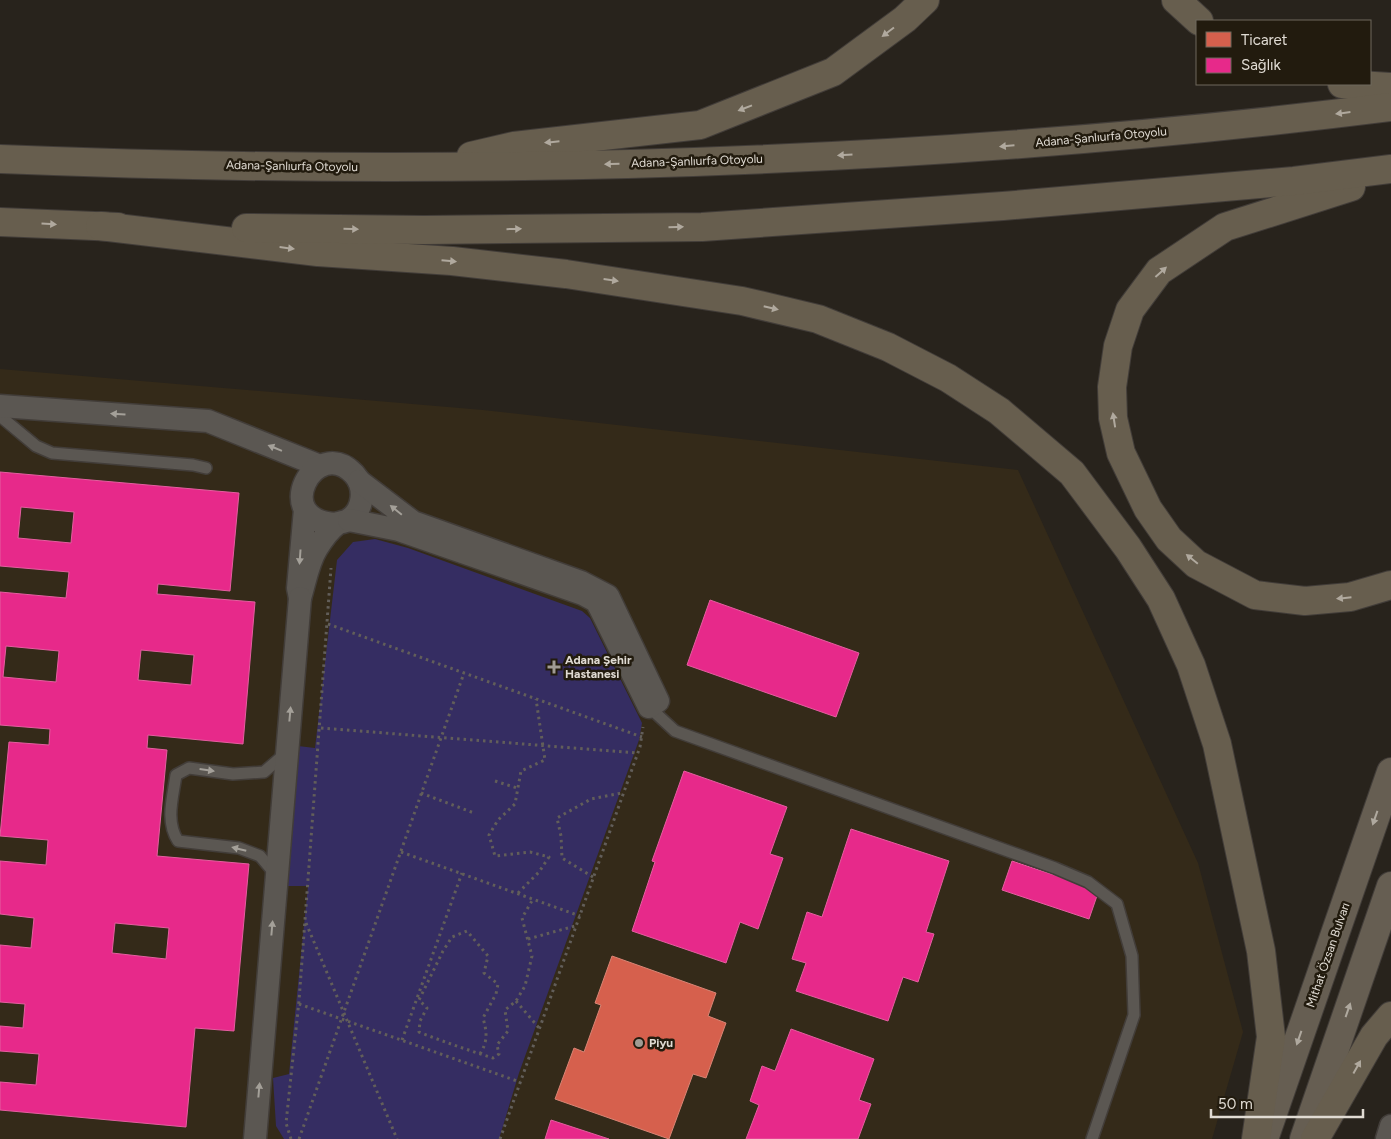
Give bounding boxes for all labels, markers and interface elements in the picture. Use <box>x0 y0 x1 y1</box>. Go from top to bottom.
legend <box>1196 20 1371 85</box>
one-way arrow <box>882 26 895 37</box>
text: Ticaret <box>1241 31 1288 49</box>
text: Sağlık <box>1241 56 1281 74</box>
one-way arrow <box>738 104 753 112</box>
one-way arrow <box>1334 109 1350 117</box>
street label: Adana-Şanlıurfa Otoyolu <box>1035 124 1167 150</box>
one-way arrow <box>544 138 560 146</box>
one-way arrow <box>998 142 1014 150</box>
one-way arrow <box>836 151 852 159</box>
street label: Adana-Şanlıurfa Otoyolu <box>631 152 763 170</box>
street label: Adana-Şanlıurfa Otoyolu <box>226 158 358 174</box>
one-way arrow <box>604 160 620 168</box>
one-way arrow <box>41 221 57 229</box>
one-way arrow <box>668 223 684 231</box>
one-way arrow <box>343 225 359 233</box>
one-way arrow <box>506 225 522 233</box>
one-way arrow <box>280 244 296 252</box>
one-way arrow <box>442 257 458 265</box>
one-way arrow <box>1155 266 1167 277</box>
one-way arrow <box>603 277 619 285</box>
one-way arrow <box>763 304 778 312</box>
one-way arrow <box>109 410 125 418</box>
one-way arrow <box>1110 412 1118 428</box>
one-way arrow <box>267 444 282 451</box>
one-way arrow <box>390 504 403 515</box>
one-way arrow <box>296 549 304 565</box>
one-way arrow <box>1186 553 1198 565</box>
one-way arrow <box>1336 594 1352 602</box>
place label: Adana Şehir Hastanesi <box>565 653 632 681</box>
marker: Adana Şehir Hastanesi <box>547 660 561 674</box>
one-way arrow <box>286 706 294 722</box>
one-way arrow <box>199 766 215 774</box>
one-way arrow <box>1371 811 1379 826</box>
one-way arrow <box>232 845 247 853</box>
street label: Mithat Özsan Bulvarı <box>1303 901 1353 1009</box>
one-way arrow <box>268 920 276 936</box>
one-way arrow <box>1344 1002 1352 1017</box>
one-way arrow <box>1295 1030 1302 1045</box>
place label: Piyu <box>649 1036 673 1050</box>
marker: Piyu <box>633 1037 645 1049</box>
one-way arrow <box>1353 1060 1362 1073</box>
one-way arrow <box>255 1082 263 1098</box>
scale bar <box>1211 1086 1364 1118</box>
text: 50 m <box>1218 1095 1253 1113</box>

